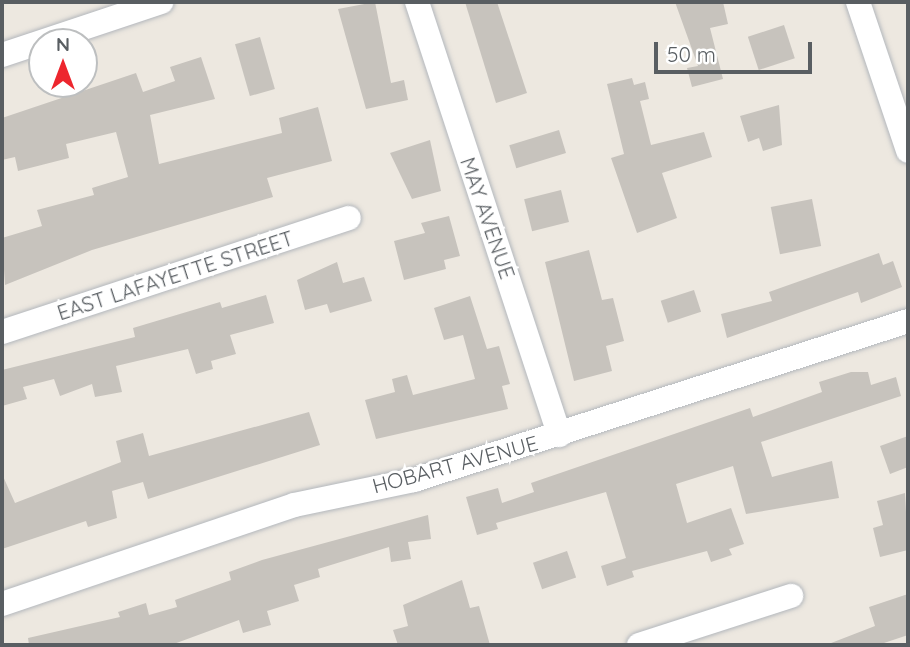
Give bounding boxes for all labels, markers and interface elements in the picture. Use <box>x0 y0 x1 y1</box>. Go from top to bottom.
north arrow <box>28 28 98 98</box>
scale bar <box>658 28 816 72</box>
text: N <box>56 32 70 56</box>
text: 50 m <box>667 41 716 67</box>
street label: MAY AVENUE <box>455 154 521 282</box>
street label: EAST LAFAYETTE STREET <box>54 225 296 325</box>
street label: HOBART AVENUE <box>369 430 541 498</box>

